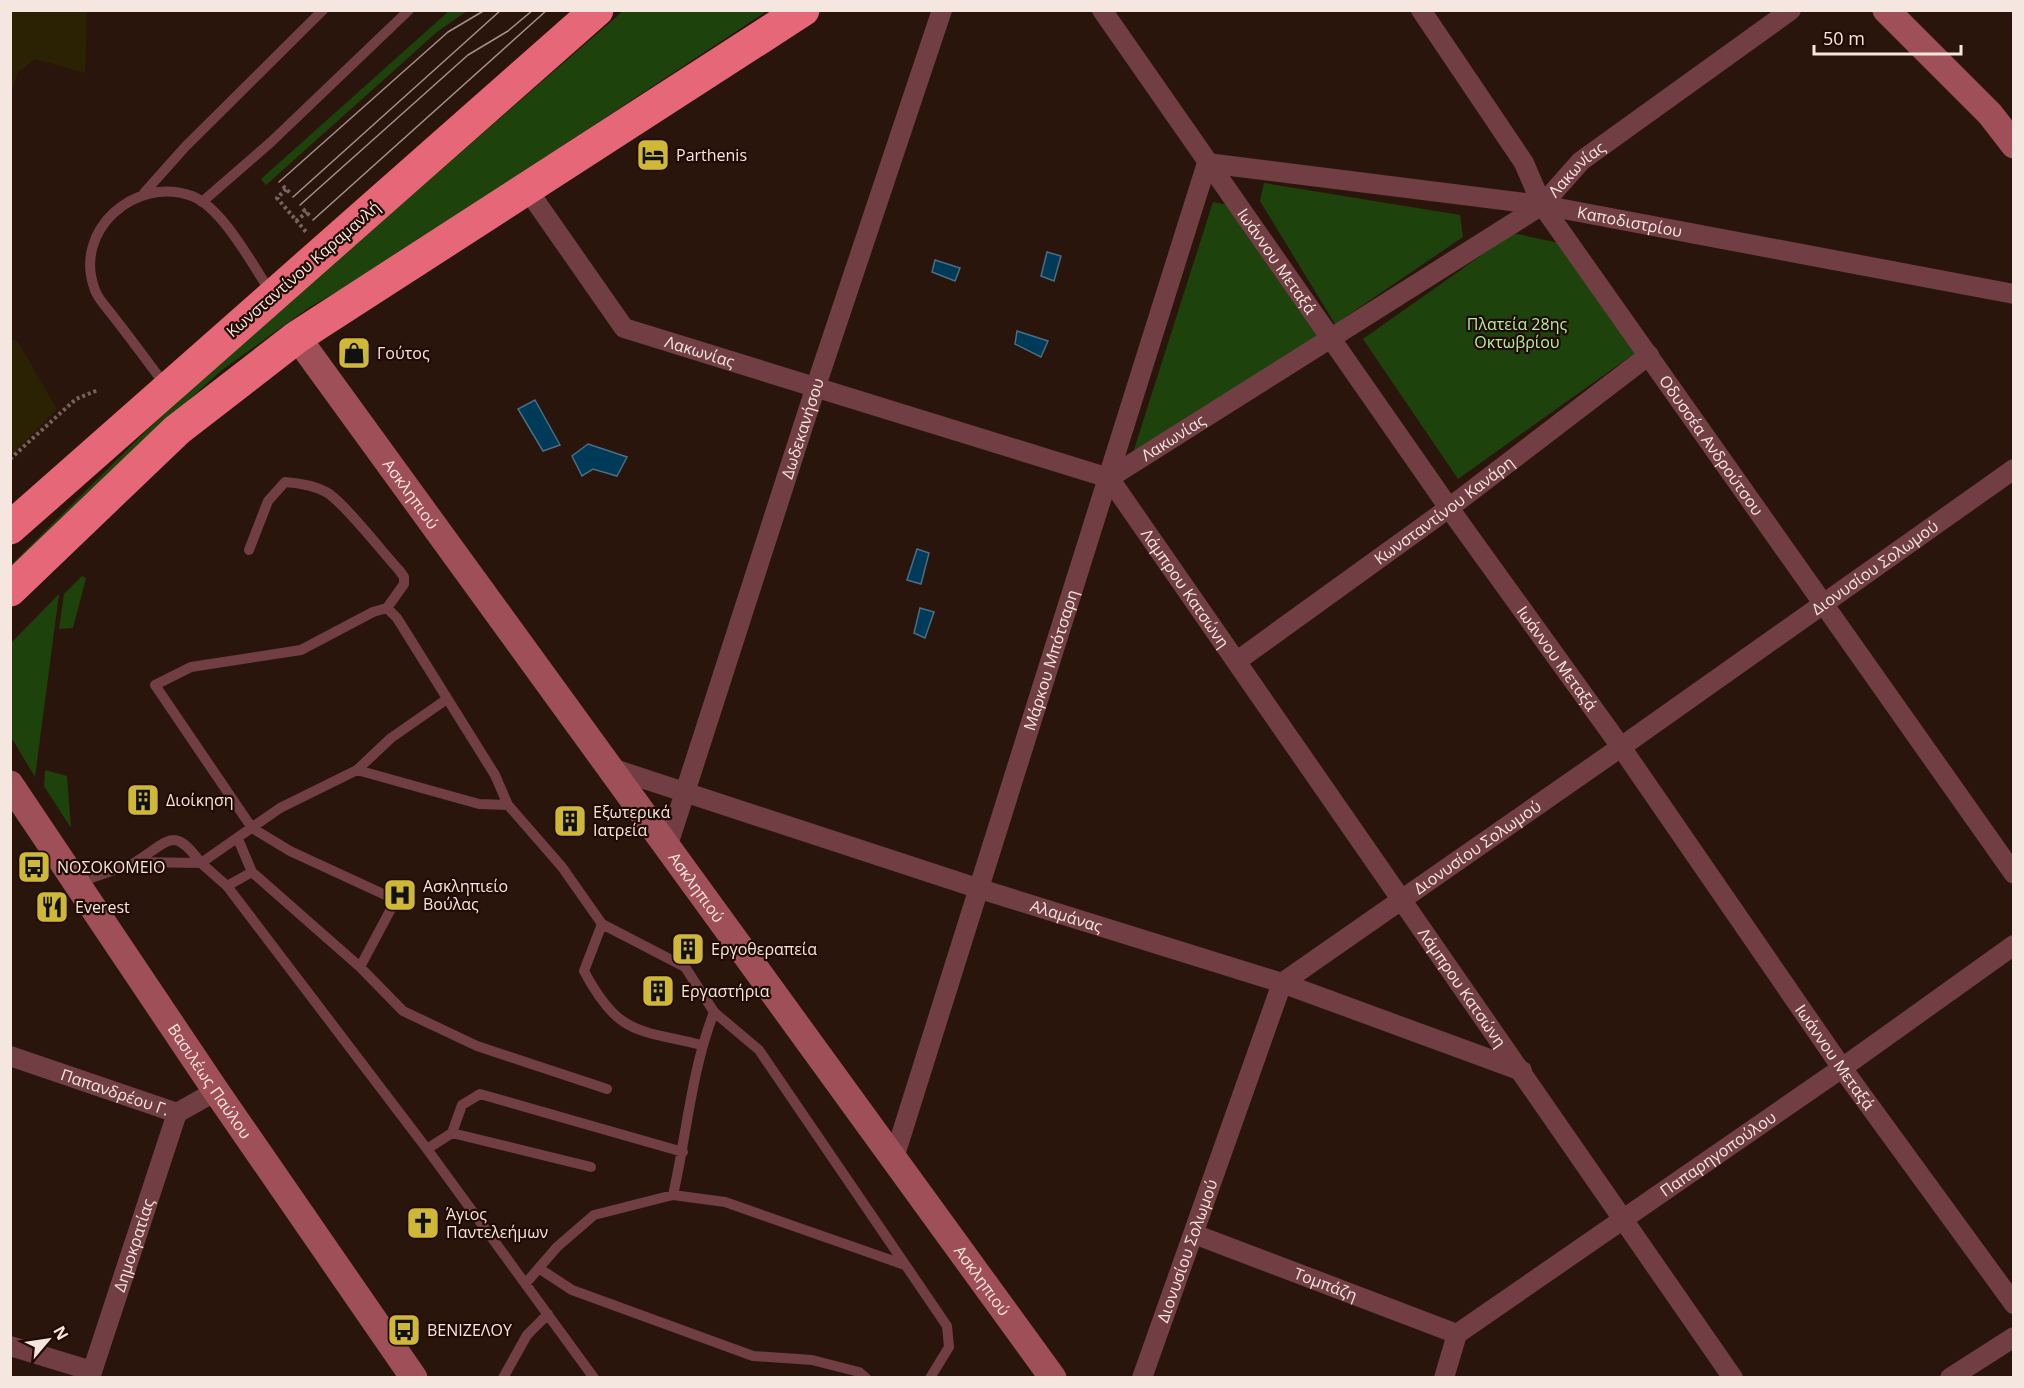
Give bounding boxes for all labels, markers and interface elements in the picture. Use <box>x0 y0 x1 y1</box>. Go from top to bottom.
scale bar <box>1814 18 1961 56</box>
text: 50 m <box>1823 26 1865 50</box>
street label: Λακωνίας <box>1543 136 1610 202</box>
hotel icon: Parthenis <box>635 137 671 173</box>
place label: Parthenis <box>676 144 747 166</box>
street label: Κωνσταντίνου Καραμανλή <box>221 196 385 342</box>
street label: Καποδιστρίου <box>1575 201 1684 242</box>
street label: Ιωάννου Μεταξά <box>1232 204 1322 319</box>
park label: Πλατεία 28ης Οκτωβρίου <box>1467 313 1567 353</box>
street label: Λακωνίας <box>662 330 738 373</box>
shop icon: Γούτος <box>336 335 372 371</box>
place label: Γούτος <box>377 342 430 364</box>
street label: Οδυσσέα Ανδρούτσου <box>1654 370 1769 520</box>
street label: Δωδεκανήσου <box>776 375 829 482</box>
street label: Λακωνίας <box>1137 409 1210 466</box>
street label: Κωνσταντίνου Κανάρη <box>1369 451 1519 570</box>
street label: Ασκληπιού <box>378 454 444 534</box>
street label: Διονυσίου Σολωμού <box>1807 515 1943 620</box>
street label: Λάμπρου Κατσώνη <box>1136 524 1234 652</box>
street label: Μάρκου Μπότσαρη <box>1018 587 1083 733</box>
street label: Ιωάννου Μεταξά <box>1512 601 1602 715</box>
building icon: Διοίκηση <box>125 782 161 818</box>
place label: Διοίκηση <box>166 789 234 811</box>
street label: Διονυσίου Σολωμού <box>1409 795 1545 899</box>
place label: Εξωτερικά Ιατρεία <box>593 801 671 841</box>
building icon: Εξωτερικά Ιατρεία <box>552 803 588 839</box>
street label: Ασκληπιού <box>664 848 730 927</box>
bus stop icon: ΝΟΣΟΚΟΜΕΙΟ <box>16 849 52 885</box>
place label: ΝΟΣΟΚΟΜΕΙΟ <box>57 856 165 878</box>
place label: Ασκληπιείο Βούλας <box>423 875 508 915</box>
hospital icon: Ασκληπιείο Βούλας <box>382 877 418 913</box>
restaurant icon: Everest <box>34 889 70 925</box>
street label: Αλαμάνας <box>1028 894 1105 937</box>
place label: Everest <box>75 896 130 918</box>
street label: Λάμπρου Κατσώνη <box>1413 923 1511 1052</box>
building icon: Εργοθεραπεία <box>670 931 706 967</box>
place label: Εργοθεραπεία <box>711 938 817 960</box>
building icon: Εργαστήρια <box>640 973 676 1009</box>
place label: Εργαστήρια <box>681 980 770 1002</box>
street label: Ιωάννου Μεταξά <box>1790 1000 1880 1114</box>
street label: Βασιλέως Παύλου <box>163 1019 257 1143</box>
street label: Παπανδρέου Γ. <box>58 1063 172 1121</box>
street label: Παπαρηγοπούλου <box>1655 1106 1780 1202</box>
street label: Διονυσίου Σολωμού <box>1152 1176 1223 1325</box>
street label: Δημοκρατίας <box>108 1195 159 1294</box>
place label: Άγιος Παντελεήμων <box>446 1203 549 1243</box>
church icon: Άγιος Παντελεήμων <box>405 1205 441 1241</box>
street label: Ασκληπιού <box>949 1241 1015 1320</box>
street label: Τομπάζη <box>1291 1262 1361 1306</box>
north arrow <box>18 1310 78 1370</box>
bus stop icon: ΒΕΝΙΖΕΛΟΥ <box>386 1312 422 1348</box>
place label: ΒΕΝΙΖΕΛΟΥ <box>427 1319 512 1341</box>
text: N <box>48 1322 74 1344</box>

